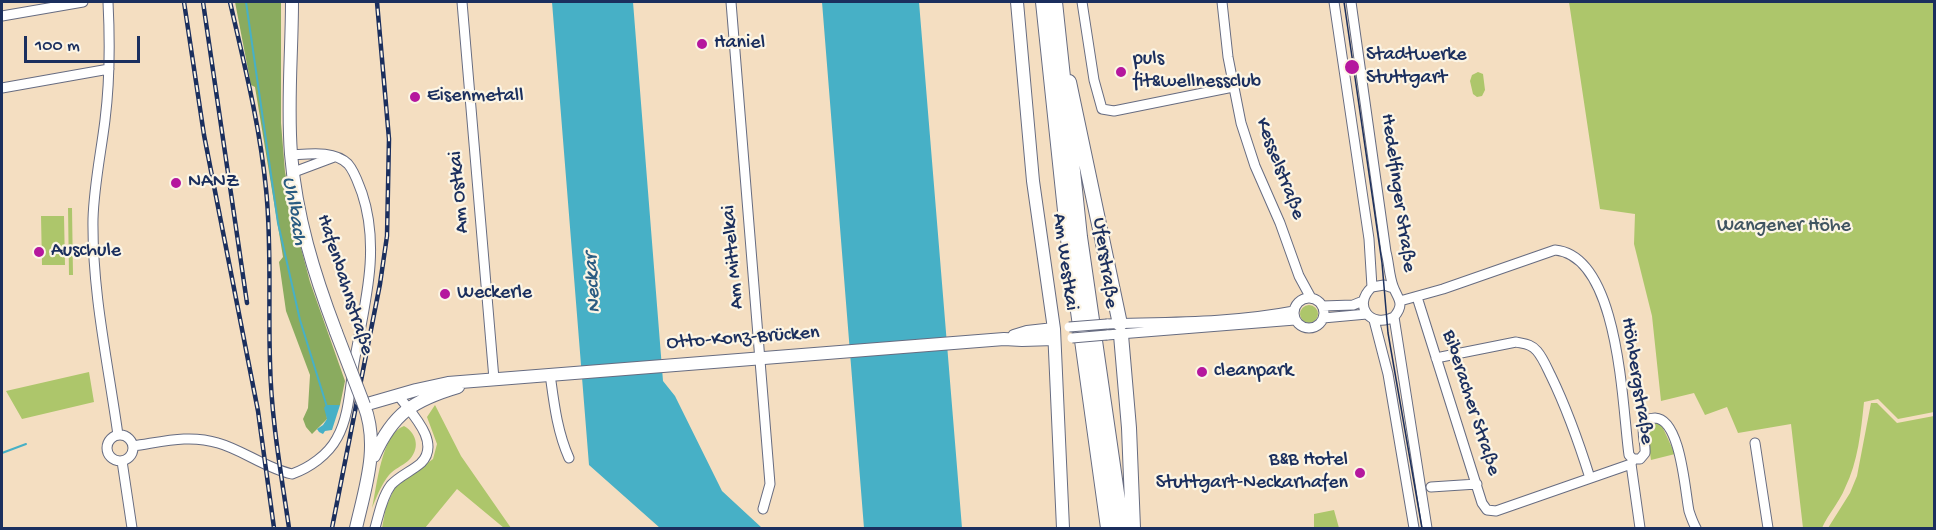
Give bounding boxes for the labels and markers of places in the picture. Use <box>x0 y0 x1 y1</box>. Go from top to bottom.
place label: Haniel <box>714 32 765 56</box>
marker: Haniel <box>695 37 709 51</box>
place label: Stadtwerke Stuttgart <box>1366 44 1467 91</box>
place label: puls fit&wellnessclub <box>1133 48 1261 95</box>
marker: Stadtwerke Stuttgart <box>1343 58 1361 76</box>
marker: puls fit&wellnessclub <box>1114 65 1128 79</box>
place label: Eisenmetall <box>427 85 524 109</box>
marker: Eisenmetall <box>408 90 422 104</box>
place label: NANZ <box>188 171 239 195</box>
marker: NANZ <box>169 176 183 190</box>
place label: Auschule <box>51 240 121 264</box>
marker: Auschule <box>32 245 46 259</box>
place label: Weckerle <box>457 282 532 306</box>
marker: Weckerle <box>438 287 452 301</box>
place label: cleanpark <box>1214 360 1293 384</box>
marker: cleanpark <box>1195 365 1209 379</box>
place label: B&B Hotel Stuttgart-Neckarhafen <box>1156 449 1348 496</box>
marker: B&B Hotel Stuttgart-Neckarhafen <box>1353 466 1367 480</box>

